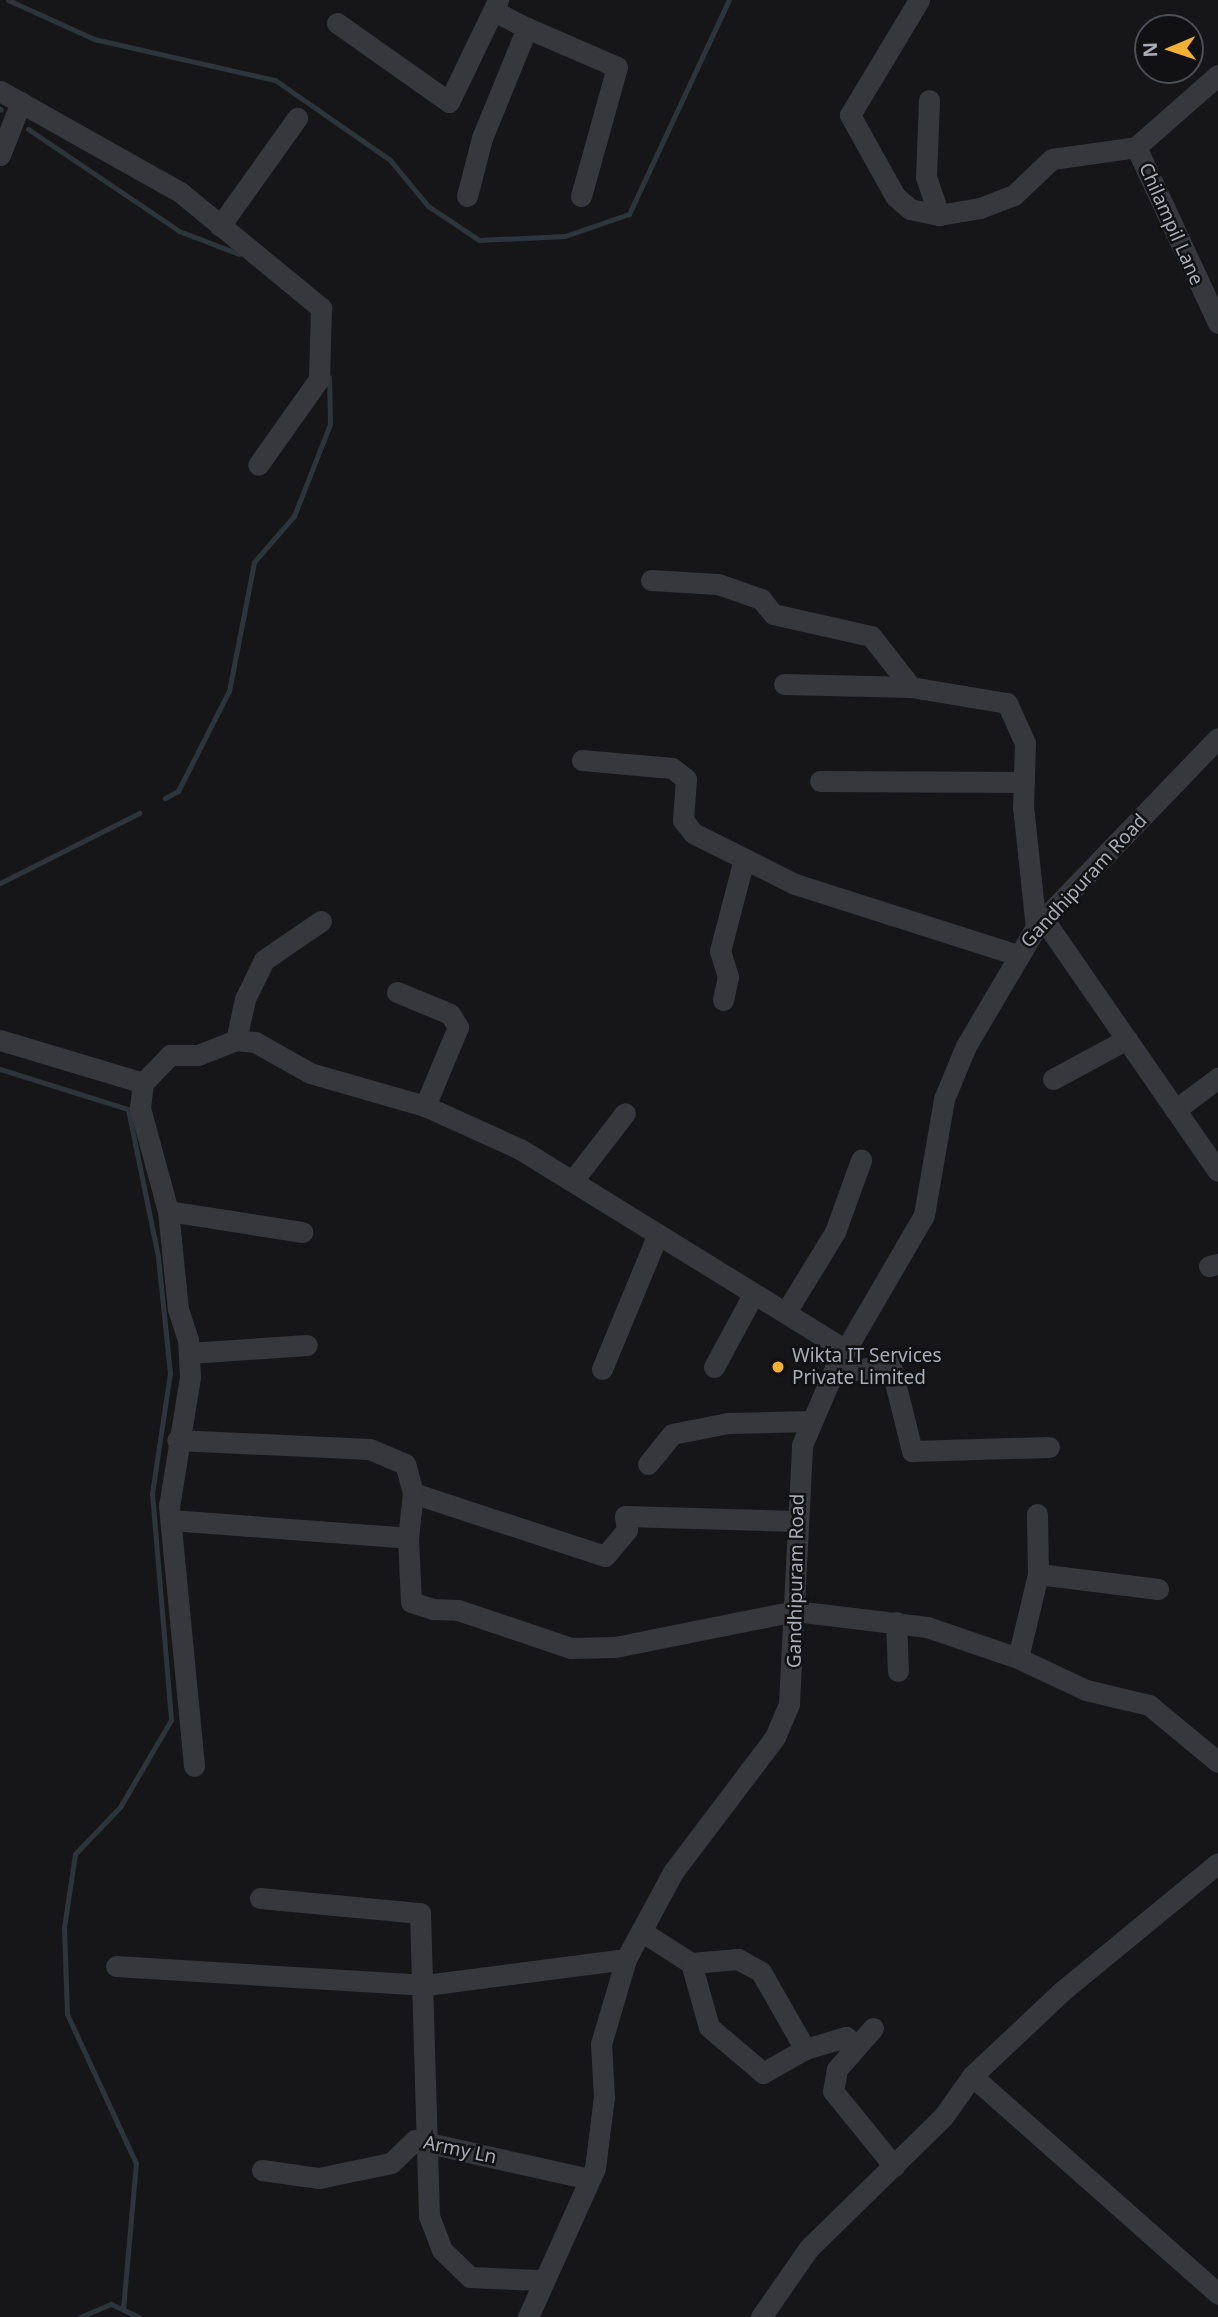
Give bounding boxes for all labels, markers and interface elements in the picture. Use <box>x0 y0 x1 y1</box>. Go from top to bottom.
north arrow <box>1134 14 1204 84</box>
text: N <box>1137 41 1163 58</box>
street label: Chilampil Lane <box>1134 159 1208 289</box>
street label: Gandhipuram Road <box>1016 809 1152 953</box>
place label: Wikta IT Services Private Limited <box>792 1345 942 1389</box>
marker: Wikta IT Services Private Limited <box>770 1359 786 1375</box>
street label: Gandhipuram Road <box>783 1494 809 1668</box>
street label: Army Ln <box>421 2131 499 2169</box>

